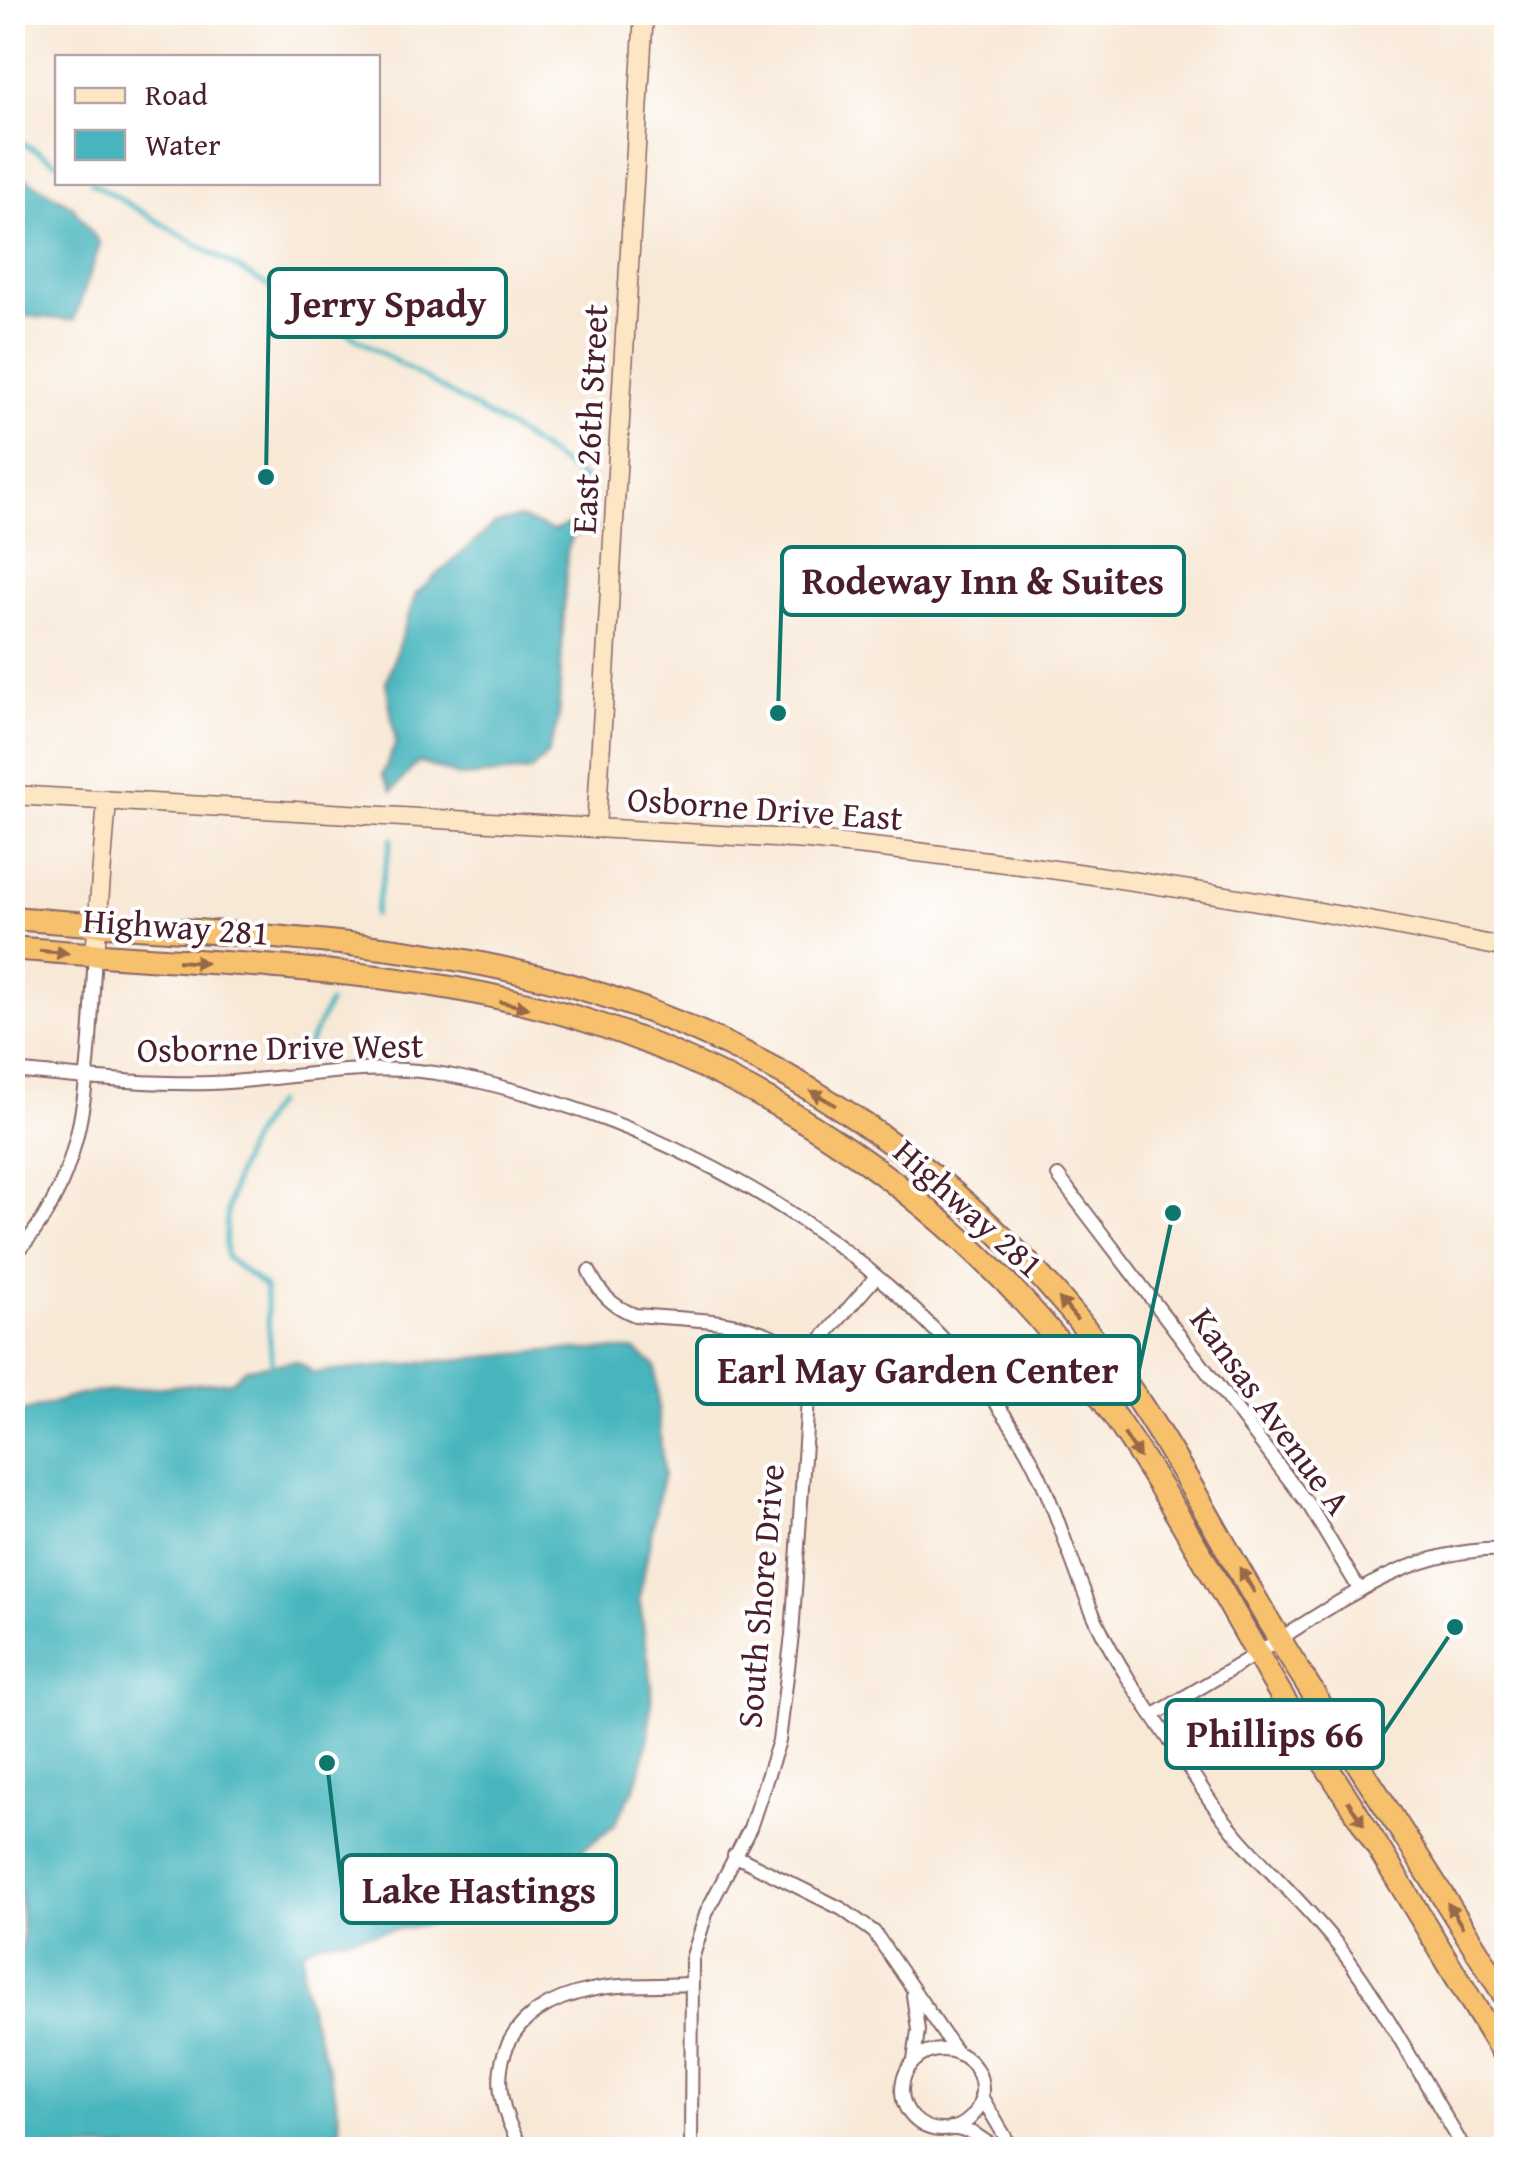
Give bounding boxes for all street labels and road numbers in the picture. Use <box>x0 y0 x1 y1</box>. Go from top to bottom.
street label: East 26th Street <box>558 303 620 535</box>
street label: Osborne Drive East <box>626 773 904 843</box>
street label: Highway 281 <box>81 894 271 958</box>
street label: Osborne Drive West <box>136 1019 424 1075</box>
street label: Highway 281 <box>883 1127 1055 1289</box>
street label: Kansas Avenue A <box>1178 1297 1364 1525</box>
street label: South Shore Drive <box>723 1462 797 1730</box>

